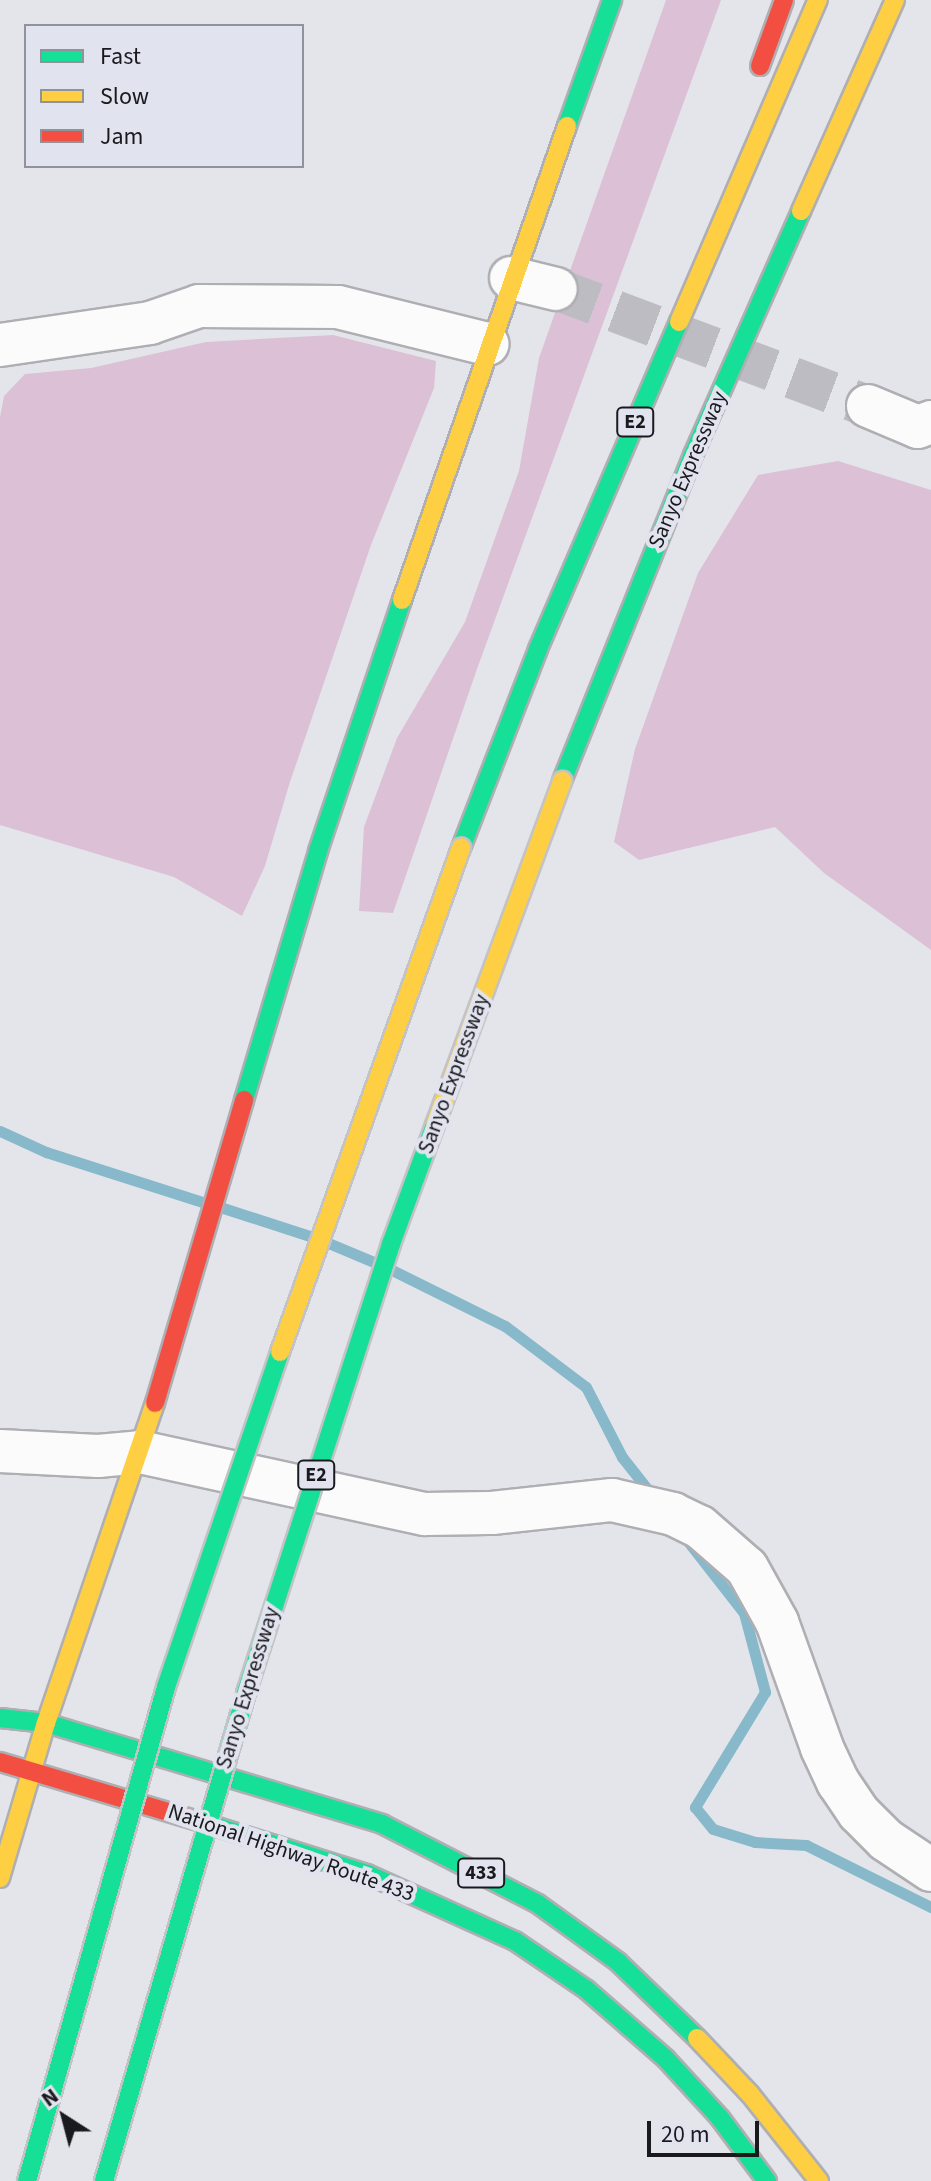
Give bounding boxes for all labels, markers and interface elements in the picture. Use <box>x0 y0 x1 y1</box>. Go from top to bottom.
legend <box>24 24 304 168</box>
text: Fast <box>100 39 141 74</box>
text: Slow <box>100 79 149 114</box>
text: Jam <box>100 119 144 154</box>
street label: Sanyo Expressway <box>643 388 733 552</box>
road number: E2 <box>615 406 655 438</box>
street label: Sanyo Expressway <box>413 991 495 1157</box>
road number: E2 <box>296 1459 336 1491</box>
street label: Sanyo Expressway <box>211 1604 285 1772</box>
street label: National Highway Route 433 <box>164 1798 418 1908</box>
road number: 433 <box>457 1857 505 1889</box>
north arrow <box>24 2077 104 2157</box>
text: N <box>35 2080 65 2115</box>
scale bar <box>651 2105 763 2155</box>
text: 20 m <box>661 2117 710 2152</box>

